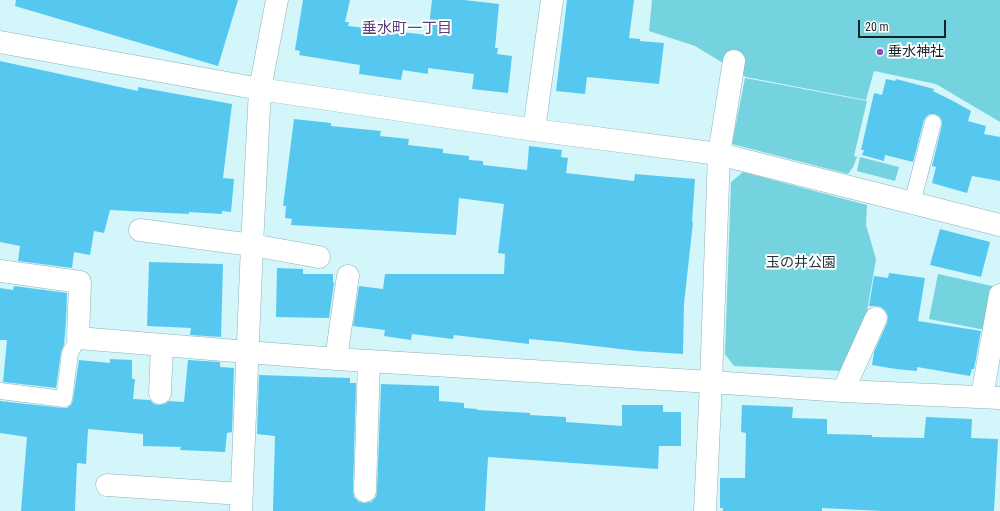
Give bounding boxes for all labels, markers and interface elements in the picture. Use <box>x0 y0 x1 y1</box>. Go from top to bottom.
scale bar <box>860 12 948 38</box>
district label: 垂水町一丁目 <box>362 20 452 38</box>
text: 20 m <box>865 20 889 34</box>
place label: 垂水神社 <box>888 44 944 60</box>
marker: 垂水神社 <box>875 47 885 57</box>
park label: 玉の井公園 <box>766 255 836 271</box>

